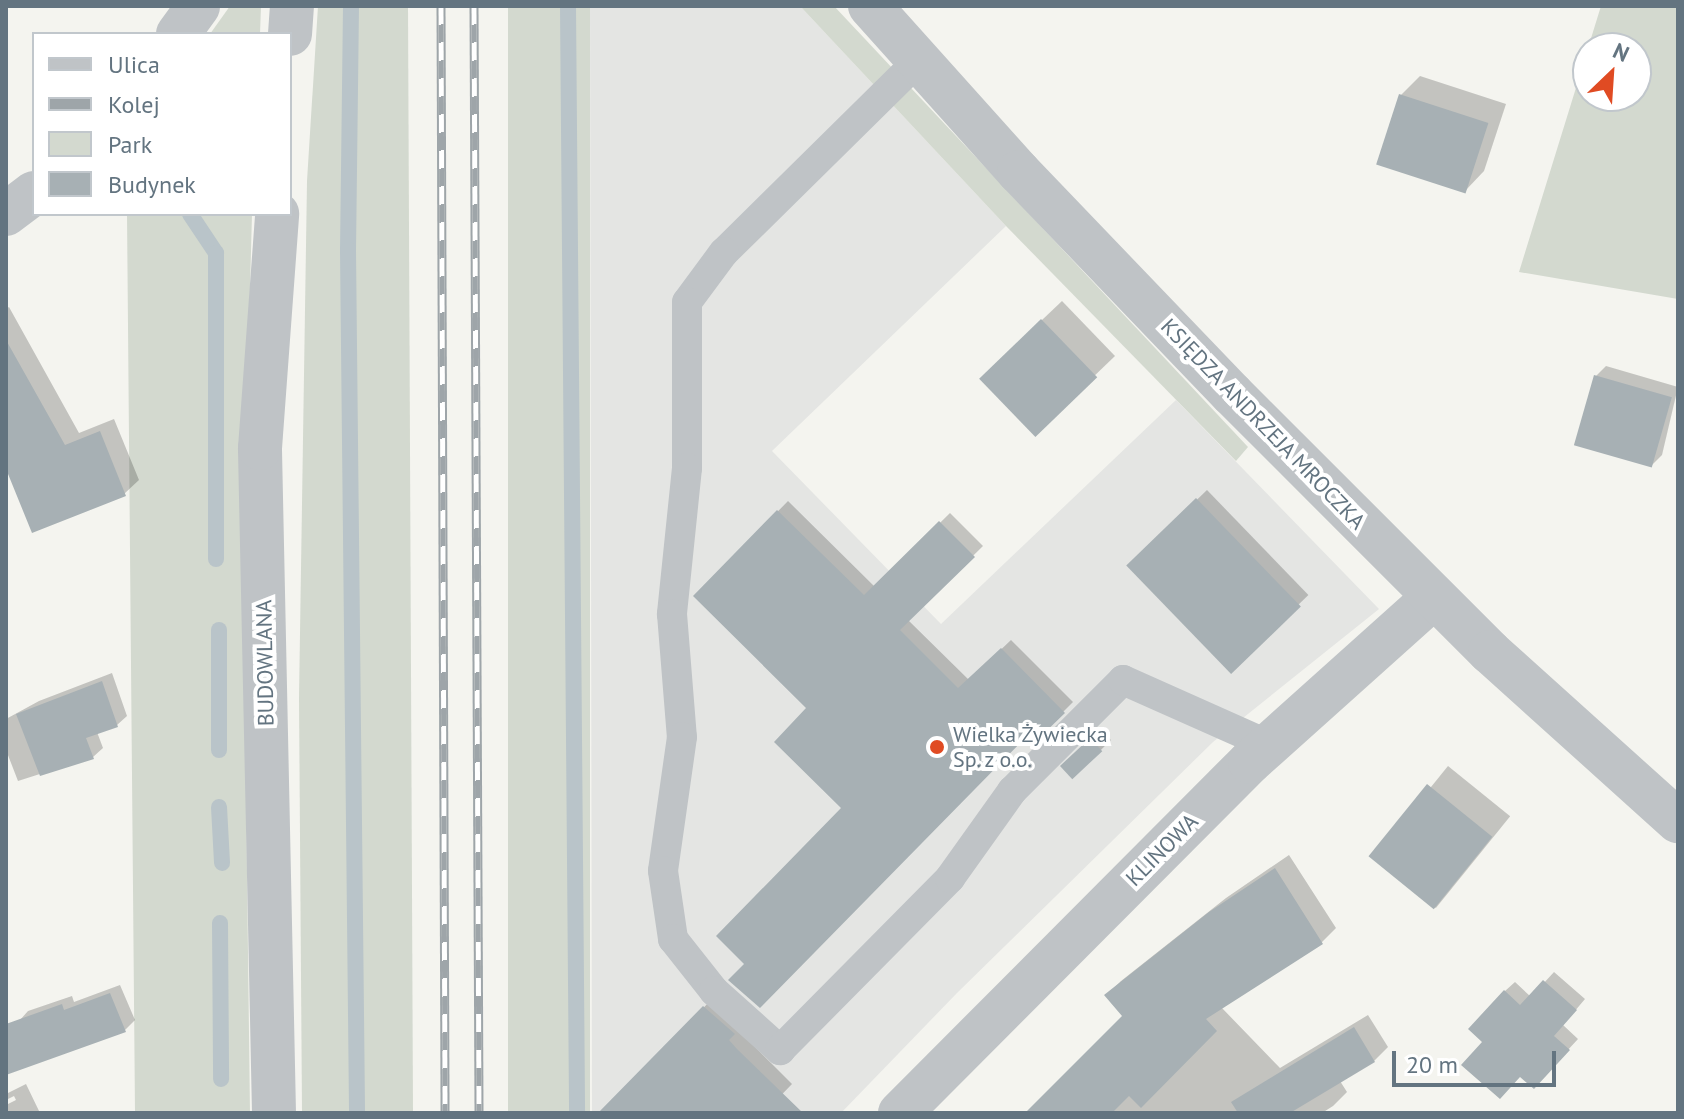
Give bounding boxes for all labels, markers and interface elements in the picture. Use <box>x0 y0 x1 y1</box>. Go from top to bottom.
legend <box>32 32 292 216</box>
north arrow <box>1572 32 1652 112</box>
text: N <box>1609 36 1634 68</box>
text: Ulica <box>108 49 160 80</box>
text: Kolej <box>108 89 160 120</box>
text: Park <box>108 129 152 160</box>
text: Budynek <box>108 169 196 200</box>
street label: KSIĘDZA ANDRZEJA MROCZKA <box>1154 312 1372 536</box>
street label: BUDOWLANA <box>251 600 279 726</box>
place label: Wielka Żywiecka Sp. z o.o. <box>953 721 1108 772</box>
marker: Wielka Żywiecka Sp. z o.o. <box>928 738 946 756</box>
street label: KLINOWA <box>1120 808 1204 892</box>
scale bar <box>1396 1035 1560 1085</box>
text: 20 m <box>1406 1049 1458 1080</box>

